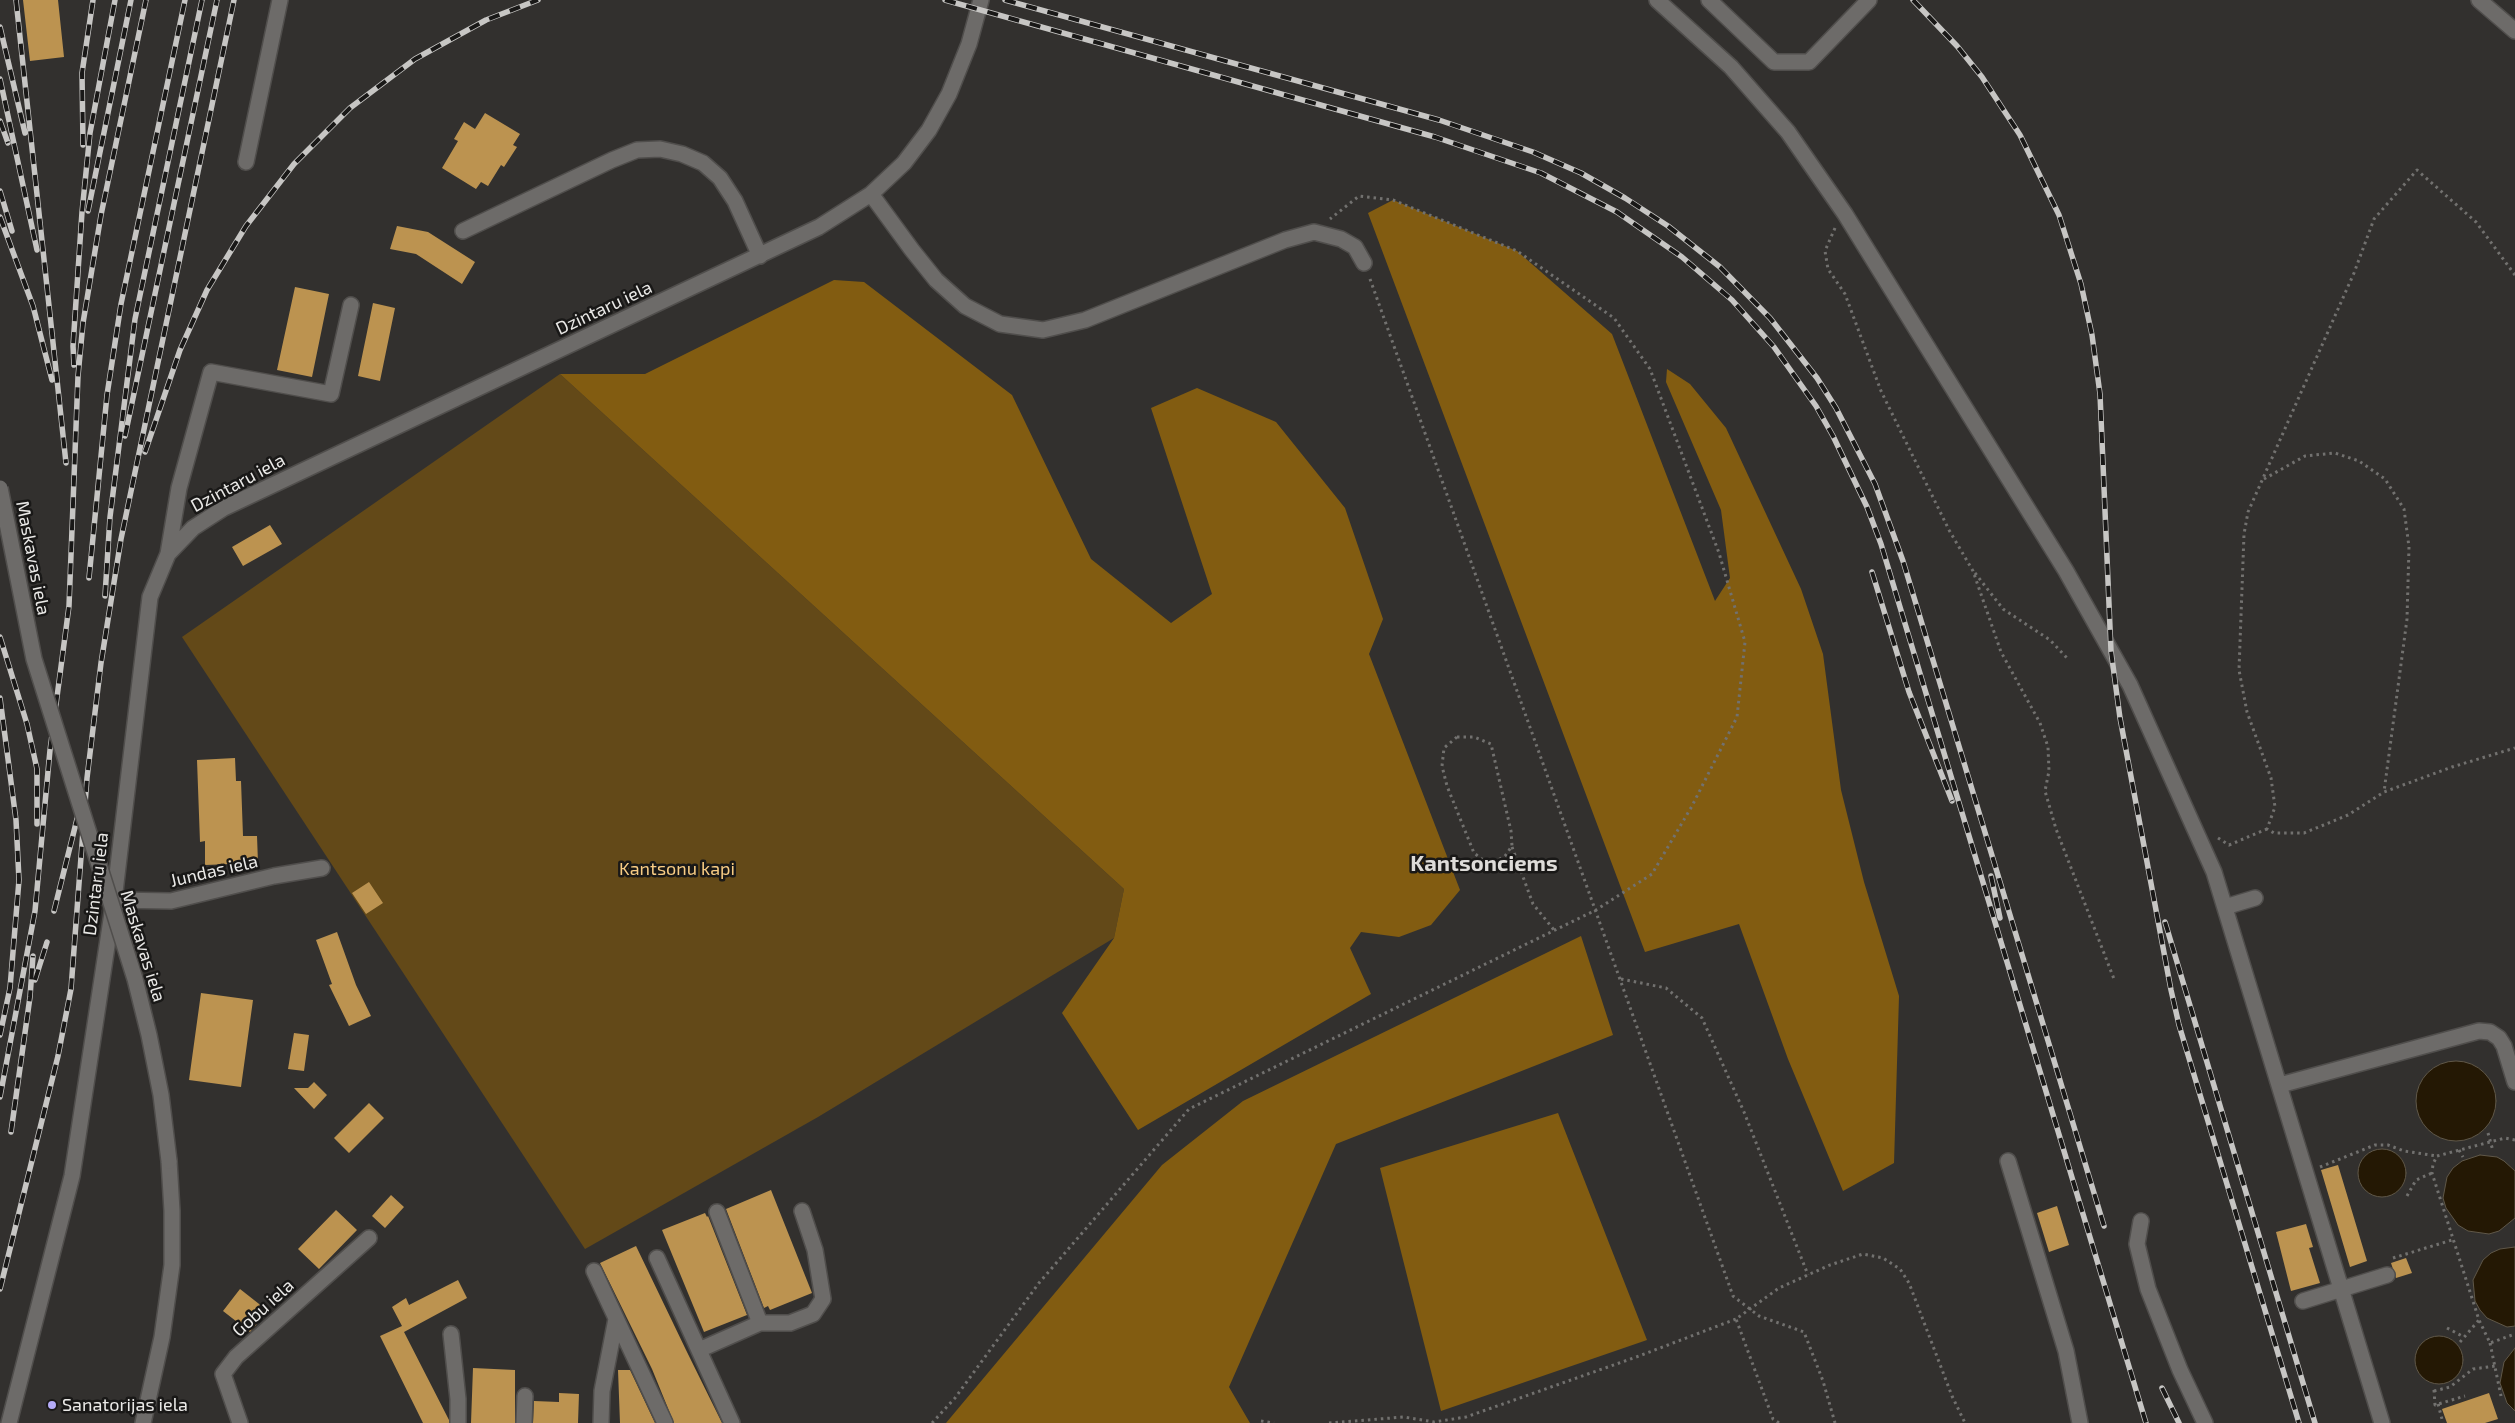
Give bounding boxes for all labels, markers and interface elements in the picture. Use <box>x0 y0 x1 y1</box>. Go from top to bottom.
street label: Dzintaru iela <box>552 276 656 340</box>
street label: Dzintaru iela <box>187 449 289 517</box>
street label: Maskavas iela <box>11 499 55 617</box>
street label: Dzintaru iela <box>79 831 113 937</box>
street label: Jundas iela <box>168 850 260 892</box>
district label: Kantsonciems <box>1410 851 1558 877</box>
park label: Kantsonu kapi <box>619 858 735 880</box>
street label: Maskavas iela <box>116 888 170 1004</box>
street label: Gobu iela <box>228 1275 298 1341</box>
place label: Sanatorijas iela <box>62 1394 188 1416</box>
marker: Sanatorijas iela <box>46 1399 58 1411</box>

